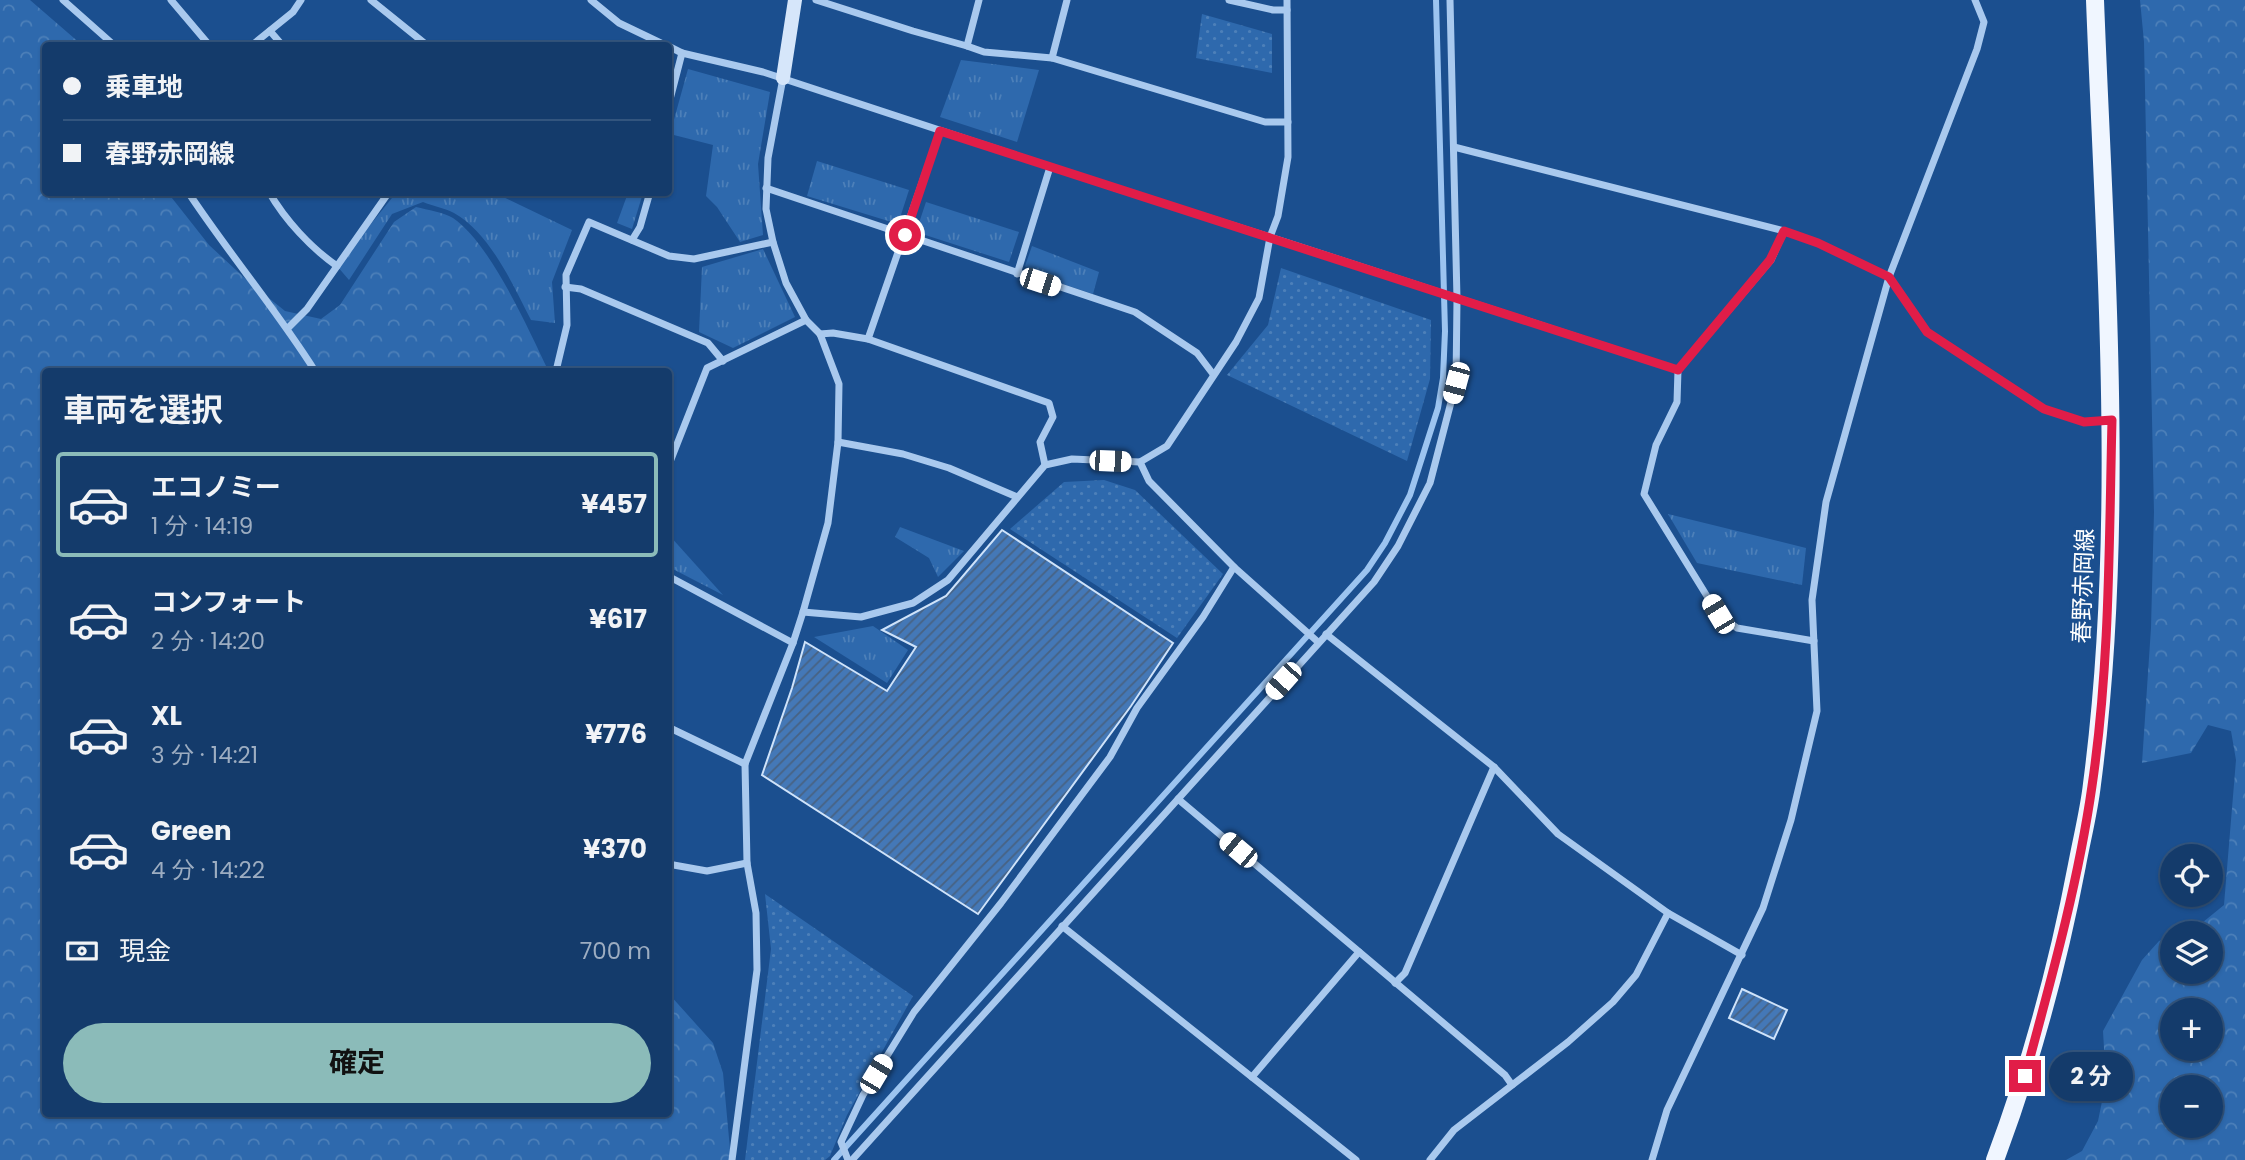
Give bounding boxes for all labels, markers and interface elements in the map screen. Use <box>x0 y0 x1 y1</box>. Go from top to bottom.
text: 乗車地 <box>105 69 183 105</box>
text: 春野赤岡線 <box>105 136 235 172</box>
route start <box>889 219 921 251</box>
car <box>1017 266 1064 298</box>
car <box>1441 360 1472 406</box>
text: 車両を選択 <box>63 387 223 432</box>
car <box>1089 450 1132 472</box>
text: エコノミー <box>151 469 281 505</box>
icon: car <box>67 473 130 536</box>
text: ¥457 <box>581 486 647 522</box>
text: 1 分 · 14:19 <box>151 510 253 542</box>
street label: 春野赤岡線 <box>2065 528 2101 644</box>
text: コンフォート <box>151 584 306 620</box>
icon: car <box>67 588 130 651</box>
car <box>1699 591 1738 637</box>
text: ¥617 <box>589 601 647 637</box>
text: 2 分 · 14:20 <box>151 625 265 657</box>
car <box>1262 658 1305 704</box>
text: XL <box>151 698 182 734</box>
icon: car <box>67 703 130 766</box>
text: ¥776 <box>585 716 647 752</box>
text: 3 分 · 14:21 <box>151 739 258 771</box>
text: Green <box>151 813 232 849</box>
icon: car <box>67 818 130 881</box>
car <box>1216 828 1261 872</box>
text: ¥370 <box>583 831 647 867</box>
map controls <box>2160 844 2223 1138</box>
button: locate <box>2160 844 2223 907</box>
text: 4 分 · 14:22 <box>151 854 265 886</box>
button: layers <box>2160 921 2223 984</box>
icon: cash <box>63 932 101 970</box>
text: 現金 <box>119 933 171 969</box>
text: 700 m <box>580 935 651 967</box>
button: + <box>2160 998 2223 1061</box>
button: 確定 <box>63 1023 651 1103</box>
car <box>857 1051 896 1097</box>
callout: 2 分 <box>2050 1052 2134 1100</box>
route end <box>2009 1060 2041 1092</box>
text: 2 分 <box>2070 1060 2112 1092</box>
button: − <box>2160 1075 2223 1138</box>

